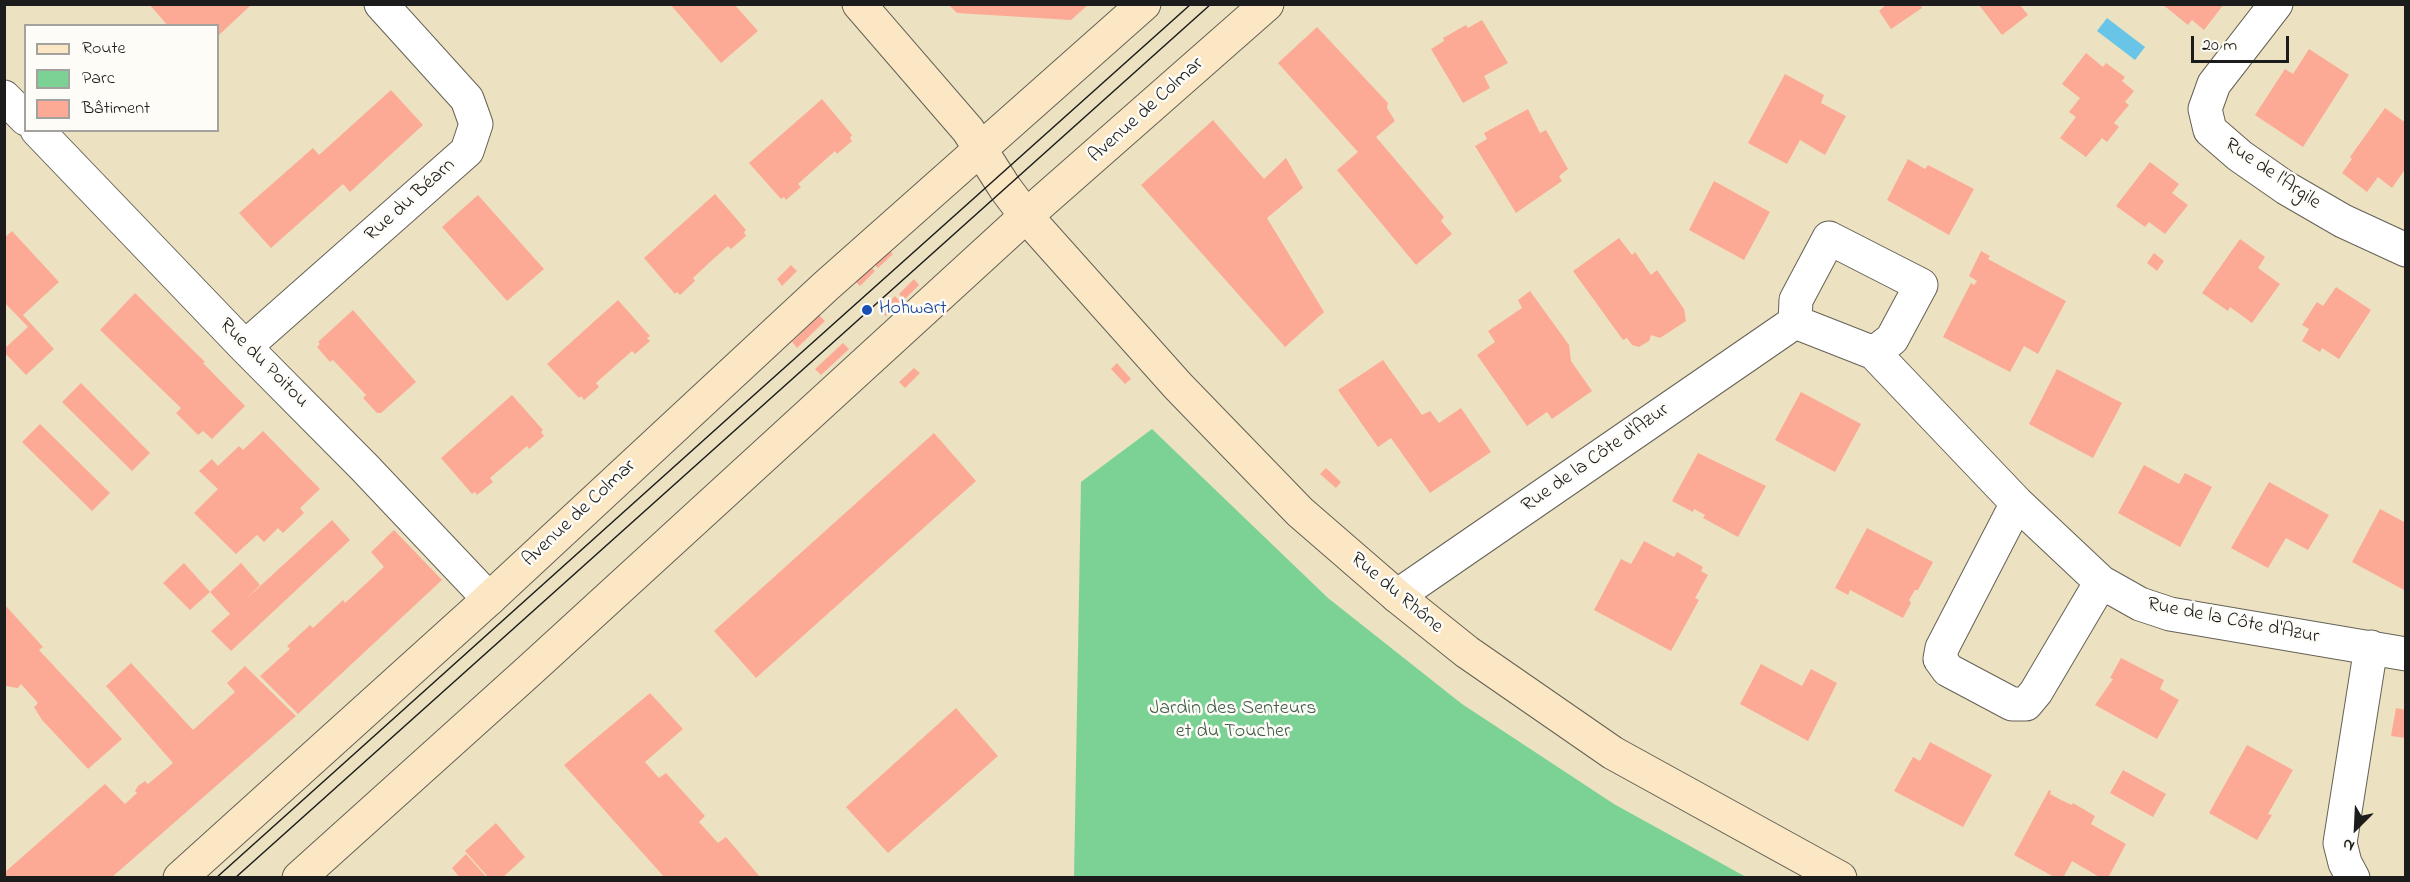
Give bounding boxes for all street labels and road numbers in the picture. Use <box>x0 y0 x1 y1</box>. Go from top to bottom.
street label: Avenue de Colmar <box>1084 53 1210 169</box>
street label: Rue de l'Argile <box>2219 134 2325 216</box>
street label: Rue du Béarn <box>361 154 461 248</box>
street label: Rue du Poitou <box>213 314 313 414</box>
street label: Rue de la Côte d'Azur <box>1518 399 1674 519</box>
street label: Avenue de Colmar <box>518 455 642 573</box>
street label: Rue du Rhône <box>1345 548 1447 640</box>
street label: Rue de la Côte d'Azur <box>2145 594 2321 650</box>

